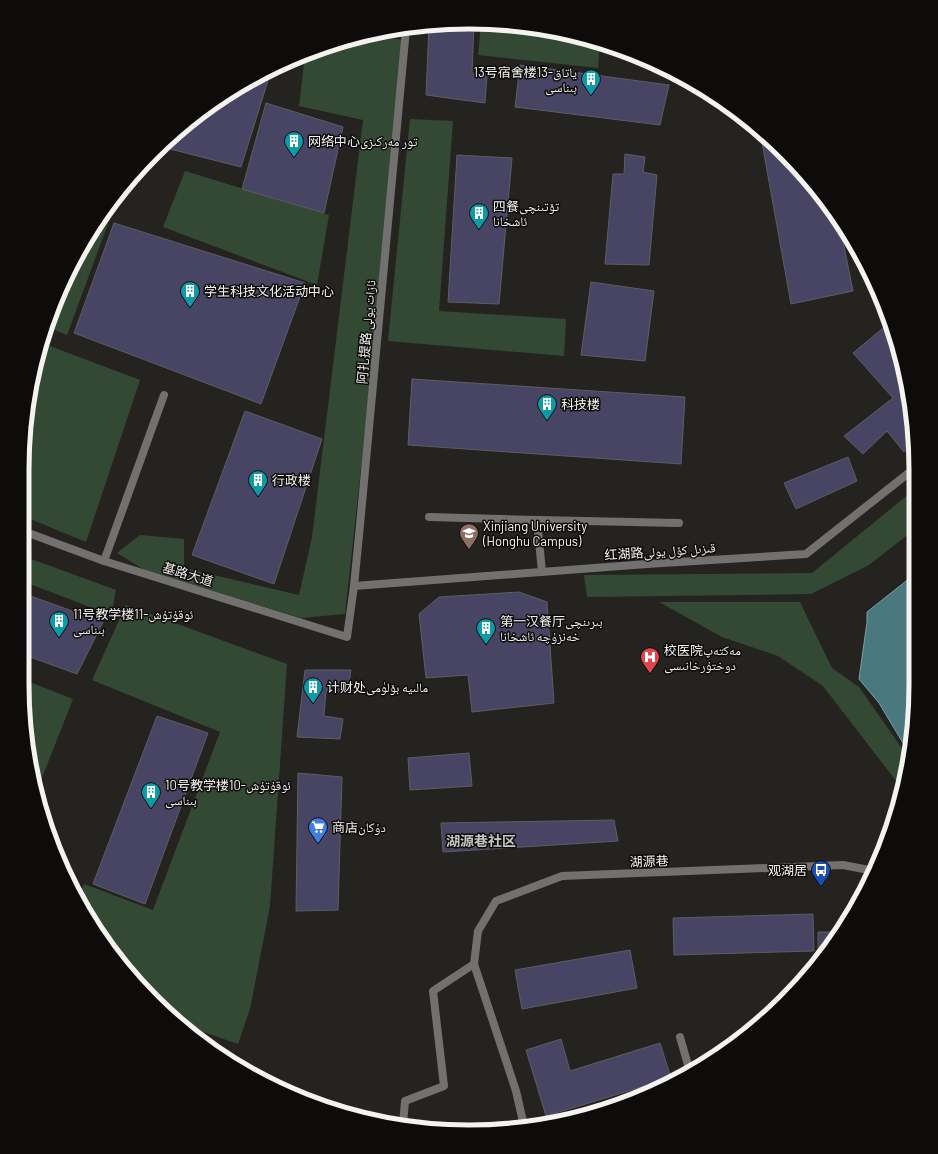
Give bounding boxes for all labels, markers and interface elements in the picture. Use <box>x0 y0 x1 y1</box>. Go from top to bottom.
place label: 13号宿舍楼13-ياتاق بىناسى <box>473 64 577 96</box>
building icon: 13号宿舍楼13-ياتاق بىناسى <box>580 68 602 96</box>
building icon: 网络中心تور مەركىزى <box>283 130 305 158</box>
place label: 网络中心تور مەركىزى <box>308 133 418 150</box>
place label: 四餐تۆتىنچى ئاشخانا <box>493 198 559 229</box>
building icon: 四餐تۆتىنچى ئاشخانا <box>468 202 490 230</box>
street label: 阿扎提路 ئازات يولى <box>353 279 380 385</box>
building icon: 学生科技文化活动中心 <box>179 280 201 308</box>
place label: 学生科技文化活动中心 <box>204 283 334 299</box>
building icon: 科技楼 <box>536 393 558 421</box>
place label: 科技楼 <box>561 396 600 412</box>
building icon: 行政楼 <box>247 469 269 497</box>
place label: 行政楼 <box>272 472 311 488</box>
place label: Xinjiang University (Honghu Campus) <box>482 518 587 549</box>
school or university icon: Xinjiang University (Honghu Campus) <box>458 522 480 550</box>
street label: 红湖路قىزىل كۆل يولى <box>604 539 716 564</box>
street label: 基路大道 <box>161 559 215 589</box>
place label: 11号教学楼11-ئوقۇتۇش بىناسى <box>73 606 193 638</box>
building icon: 11号教学楼11-ئوقۇتۇش بىناسى <box>48 610 70 638</box>
place label: 第一汉餐厅بىرىنچى خەنزۇچە ئاشخانا <box>500 613 603 645</box>
building icon: 第一汉餐厅بىرىنچى خەنزۇچە ئاشخانا <box>475 617 497 645</box>
place label: 校医院مەكتەپ دوختۇرخانىسى <box>664 642 741 674</box>
hospital icon: 校医院مەكتەپ دوختۇرخانىسى <box>639 646 661 674</box>
building icon: 计财处مالىيە بۆلۈمى <box>302 676 324 704</box>
place label: 计财处مالىيە بۆلۈمى <box>327 679 428 696</box>
place label: 10号教学楼10-ئوقۇتۇش بىناسى <box>165 777 291 809</box>
building icon: 10号教学楼10-ئوقۇتۇش بىناسى <box>140 781 162 809</box>
supermarket icon: 商店دۇكان <box>307 816 329 844</box>
place label: 商店دۇكان <box>332 819 386 836</box>
district label: 湖源巷社区 <box>446 832 516 849</box>
street label: 湖源巷 <box>629 852 669 870</box>
bus stop icon: 观湖居 <box>810 859 832 887</box>
place label: 观湖居 <box>768 862 807 878</box>

